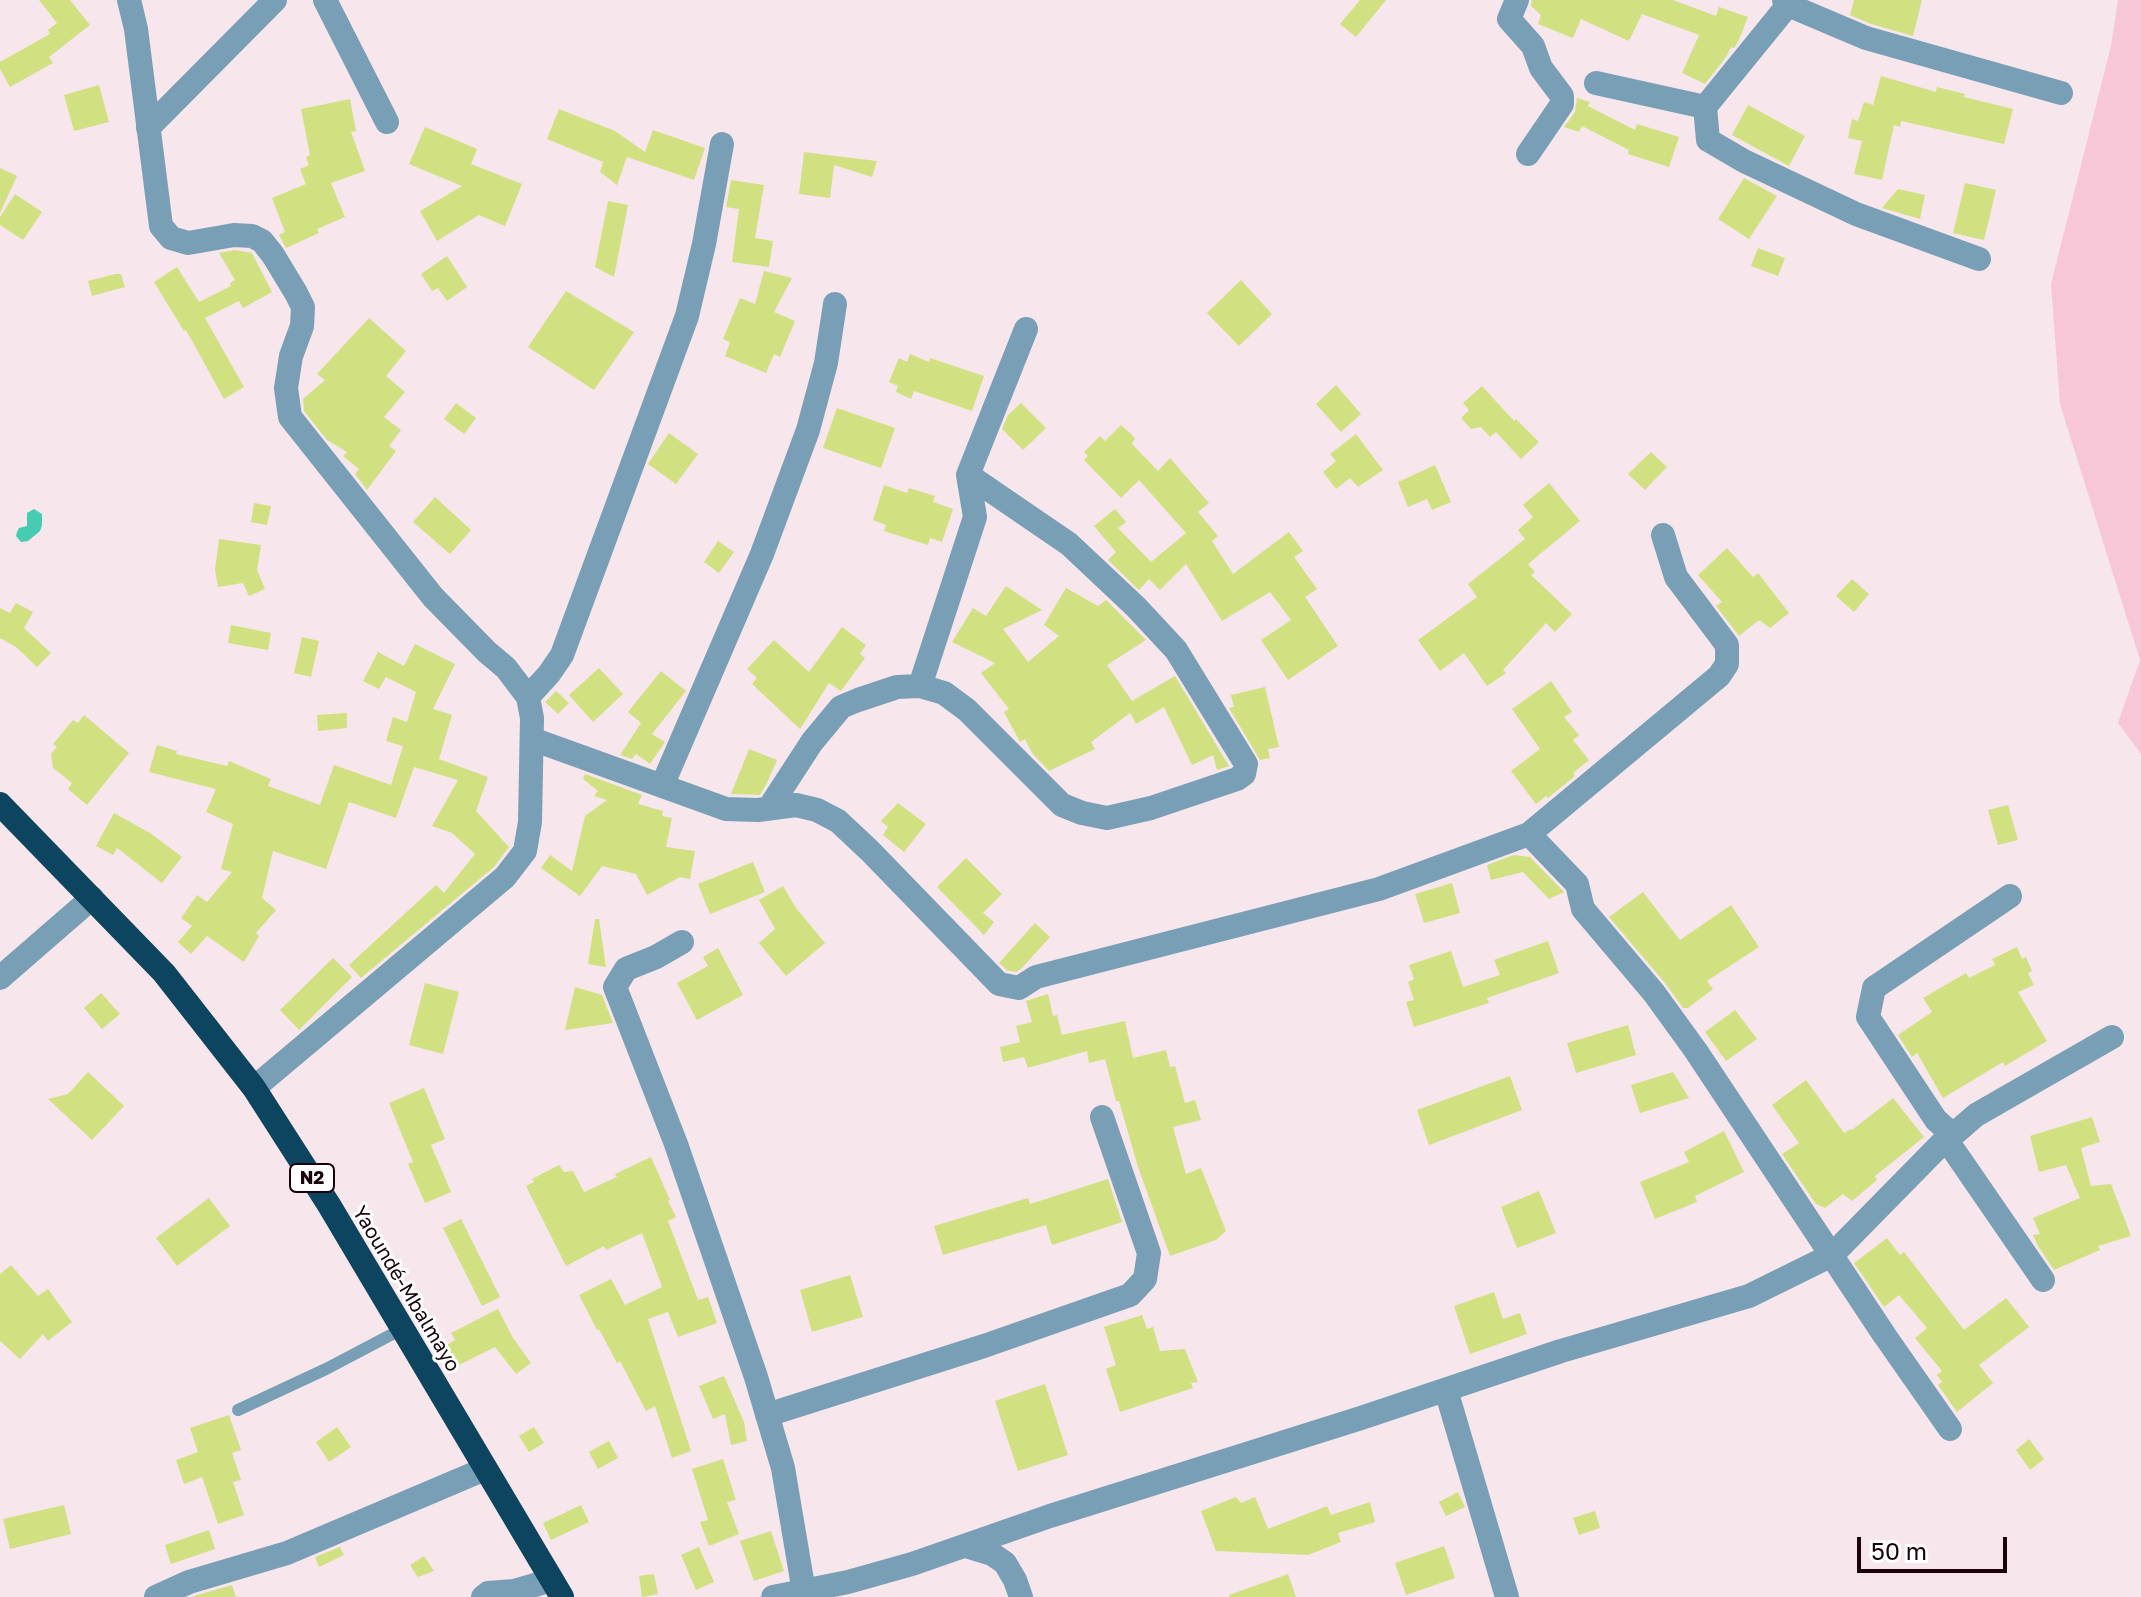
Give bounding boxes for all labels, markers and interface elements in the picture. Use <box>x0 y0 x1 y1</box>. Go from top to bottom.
road number: N2 <box>290 1164 334 1192</box>
street label: Yaoundé-Mbalmayo <box>347 1202 465 1376</box>
scale bar <box>1861 1521 2011 1571</box>
text: 50 m <box>1871 1536 1927 1565</box>

